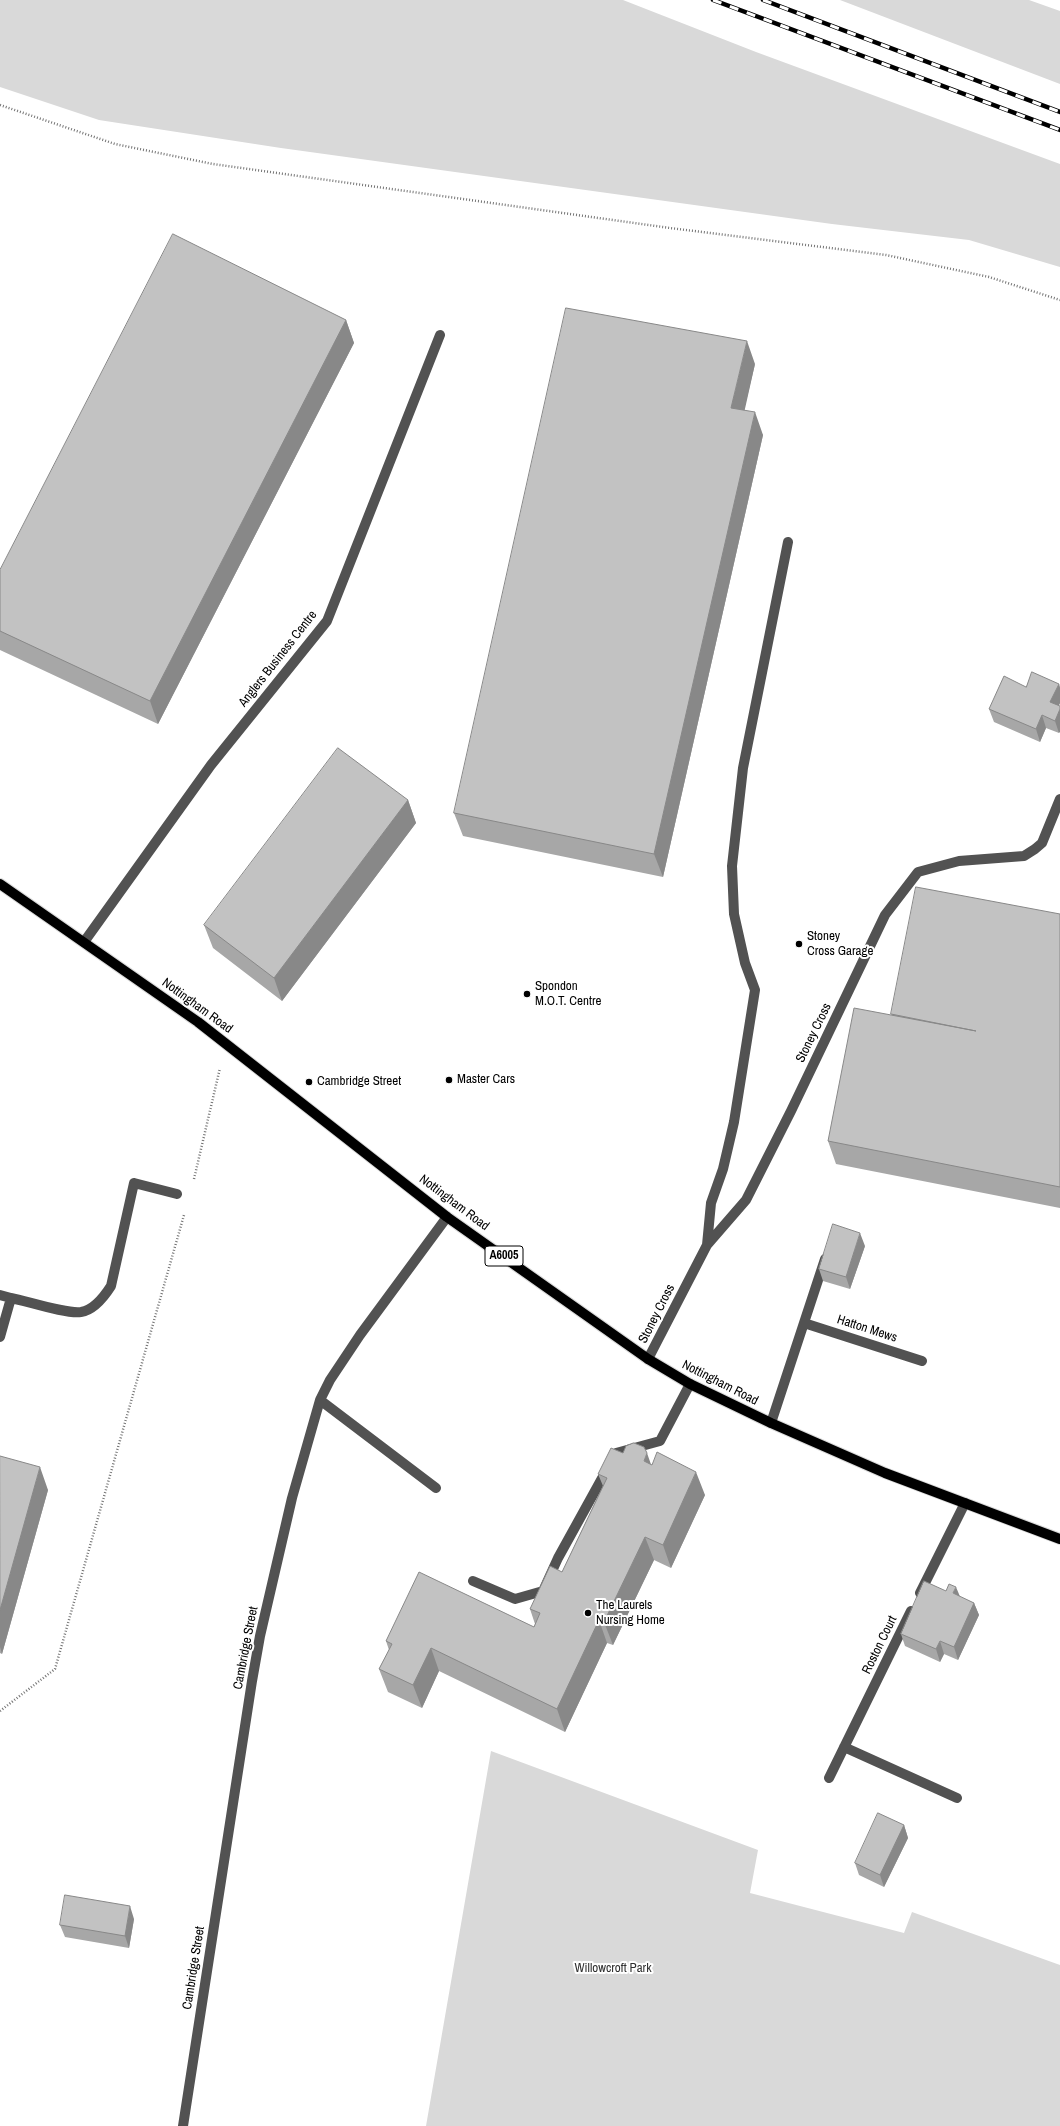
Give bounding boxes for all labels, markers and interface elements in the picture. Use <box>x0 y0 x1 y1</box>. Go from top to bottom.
street label: Anglers Business Centre <box>236 608 320 710</box>
place label: Stoney Cross Garage <box>807 929 873 960</box>
marker: Stoney Cross Garage <box>794 939 804 949</box>
street label: Nottingham Road <box>159 975 235 1037</box>
place label: Spondon M.O.T. Centre <box>535 979 601 1010</box>
marker: Spondon M.O.T. Centre <box>522 989 532 999</box>
street label: Stoney Cross <box>793 1001 835 1065</box>
place label: Master Cars <box>457 1072 515 1088</box>
place label: Cambridge Street <box>317 1074 401 1090</box>
marker: Master Cars <box>444 1075 454 1085</box>
marker: Cambridge Street <box>304 1077 314 1087</box>
street label: Nottingham Road <box>416 1172 492 1234</box>
road number: A6005 <box>485 1246 523 1266</box>
street label: Stoney Cross <box>636 1282 678 1346</box>
street label: Hatton Mews <box>835 1312 899 1346</box>
street label: Nottingham Road <box>679 1357 761 1409</box>
place label: The Laurels Nursing Home <box>596 1598 665 1629</box>
street label: Cambridge Street <box>230 1605 262 1691</box>
marker: The Laurels Nursing Home <box>583 1608 593 1618</box>
street label: Roston Court <box>859 1613 901 1677</box>
street label: Cambridge Street <box>180 1925 208 2011</box>
park label: Willowcroft Park <box>575 1961 651 1977</box>

